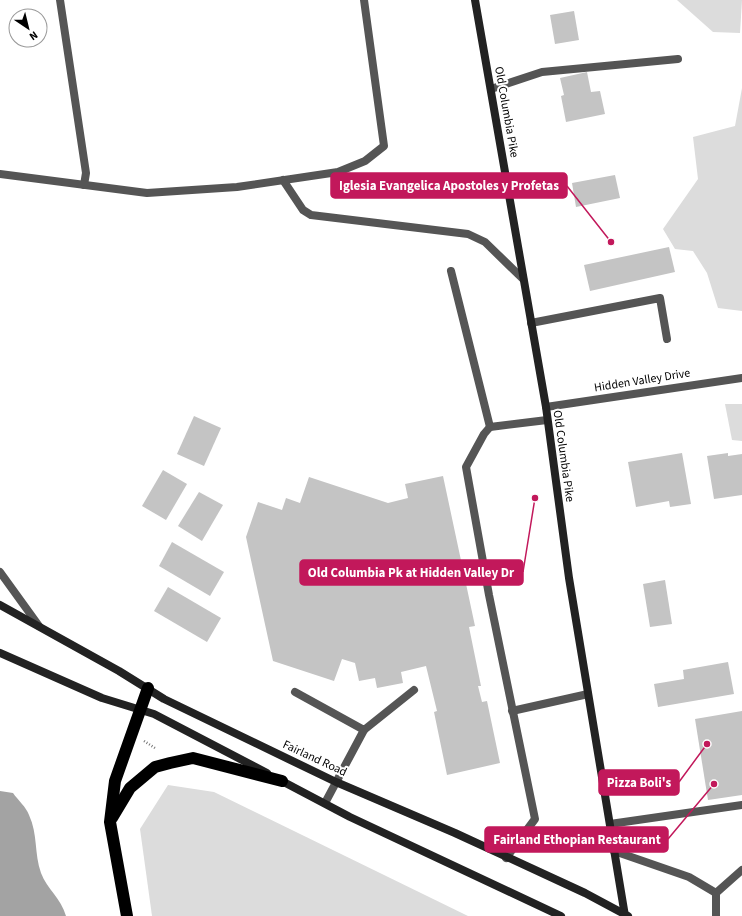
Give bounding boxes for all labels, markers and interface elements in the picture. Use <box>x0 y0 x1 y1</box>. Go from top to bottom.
north arrow <box>8 8 48 48</box>
text: N <box>26 28 41 44</box>
street label: Old Columbia Pike <box>490 65 523 159</box>
callout: Iglesia Evangelica Apostoles y Profetas <box>331 173 567 198</box>
text: Iglesia Evangelica Apostoles y Profetas <box>339 177 559 195</box>
street label: Hidden Valley Drive <box>593 364 691 396</box>
street label: Old Columbia Pike <box>549 409 578 503</box>
callout: Old Columbia Pk at Hidden Valley Dr <box>300 560 523 585</box>
text: Old Columbia Pk at Hidden Valley Dr <box>308 564 515 582</box>
street label: Fairland Road <box>280 736 350 781</box>
callout: Pizza Boli's <box>599 770 679 795</box>
text: Pizza Boli's <box>607 774 671 792</box>
callout: Fairland Ethopian Restaurant <box>485 827 668 852</box>
text: Fairland Ethopian Restaurant <box>493 831 661 849</box>

